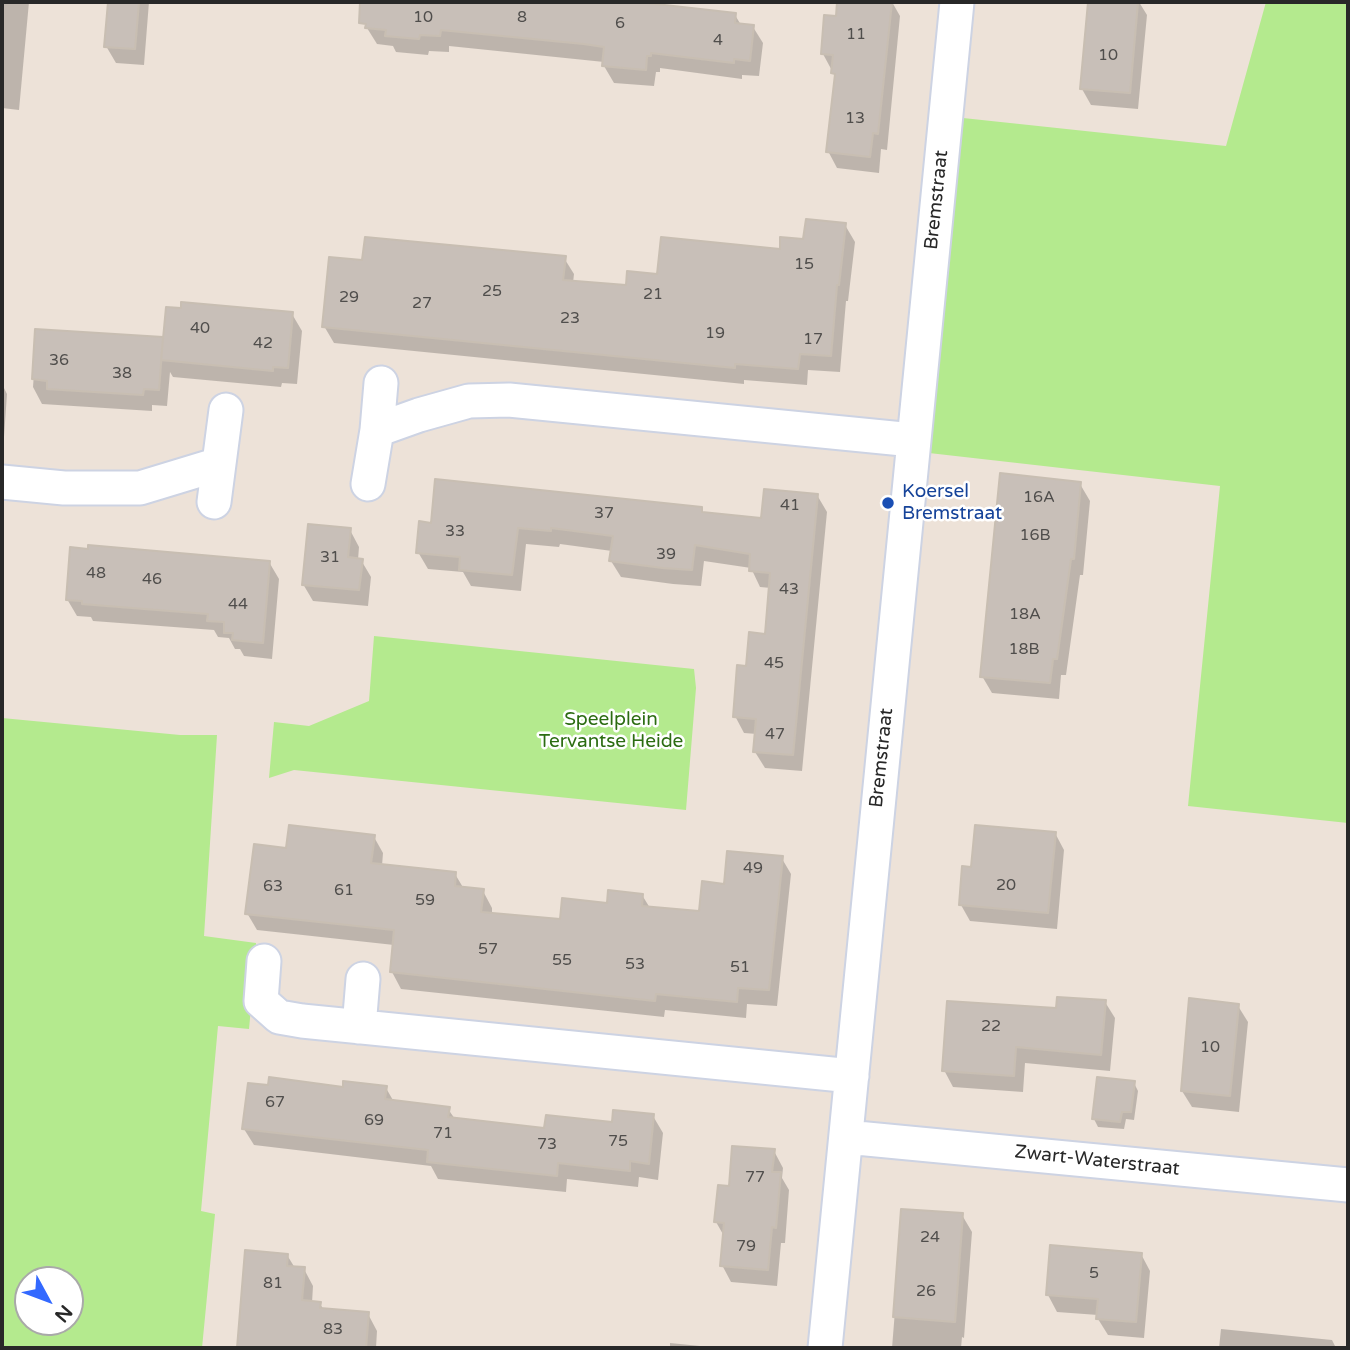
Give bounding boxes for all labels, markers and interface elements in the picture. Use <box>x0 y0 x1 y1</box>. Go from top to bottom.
house number: 10 <box>413 8 433 28</box>
house number: 8 <box>517 8 527 28</box>
house number: 6 <box>615 14 625 34</box>
house number: 11 <box>846 25 866 45</box>
house number: 4 <box>713 31 723 51</box>
house number: 10 <box>1098 46 1118 66</box>
house number: 13 <box>845 109 865 129</box>
street label: Bremstraat <box>920 149 954 251</box>
house number: 15 <box>794 255 814 275</box>
house number: 25 <box>482 282 502 302</box>
house number: 21 <box>643 285 663 305</box>
house number: 29 <box>339 288 359 308</box>
house number: 27 <box>412 294 432 314</box>
house number: 23 <box>560 309 580 329</box>
house number: 40 <box>190 319 210 339</box>
house number: 19 <box>705 324 725 344</box>
house number: 17 <box>803 330 823 350</box>
house number: 42 <box>253 334 273 354</box>
house number: 36 <box>49 351 69 371</box>
house number: 38 <box>112 364 132 384</box>
place label: Koersel Bremstraat <box>902 481 1002 525</box>
house number: 16A <box>1023 488 1055 508</box>
marker: Koersel Bremstraat <box>880 495 896 511</box>
house number: 41 <box>780 496 800 516</box>
house number: 37 <box>594 504 614 524</box>
house number: 33 <box>445 522 465 542</box>
house number: 16B <box>1019 526 1051 546</box>
house number: 39 <box>656 545 676 565</box>
house number: 31 <box>320 548 340 568</box>
house number: 48 <box>86 564 106 584</box>
house number: 46 <box>142 570 162 590</box>
house number: 43 <box>779 580 799 600</box>
house number: 44 <box>228 595 248 615</box>
house number: 18A <box>1009 605 1041 625</box>
house number: 18B <box>1008 640 1040 660</box>
house number: 45 <box>764 654 784 674</box>
street label: Bremstraat <box>865 707 899 809</box>
park label: Speelplein Tervantse Heide <box>539 709 683 753</box>
house number: 47 <box>765 725 785 745</box>
house number: 49 <box>743 859 763 879</box>
house number: 20 <box>996 876 1016 896</box>
house number: 63 <box>263 877 283 897</box>
house number: 61 <box>334 881 354 901</box>
house number: 59 <box>415 891 435 911</box>
house number: 57 <box>478 940 498 960</box>
house number: 55 <box>552 951 572 971</box>
house number: 53 <box>625 955 645 975</box>
house number: 51 <box>730 958 750 978</box>
house number: 22 <box>981 1017 1001 1037</box>
house number: 10 <box>1200 1038 1220 1058</box>
house number: 67 <box>265 1093 285 1113</box>
house number: 69 <box>364 1111 384 1131</box>
house number: 71 <box>433 1124 453 1144</box>
house number: 75 <box>608 1132 628 1152</box>
house number: 73 <box>537 1135 557 1155</box>
street label: Zwart-Waterstraat <box>1013 1141 1181 1181</box>
house number: 77 <box>745 1168 765 1188</box>
house number: 24 <box>920 1228 940 1248</box>
house number: 79 <box>736 1237 756 1257</box>
house number: 5 <box>1089 1264 1099 1284</box>
north arrow <box>14 1266 84 1336</box>
house number: 81 <box>263 1274 283 1294</box>
house number: 26 <box>916 1282 936 1302</box>
text: N <box>50 1300 77 1326</box>
house number: 83 <box>323 1320 343 1340</box>

